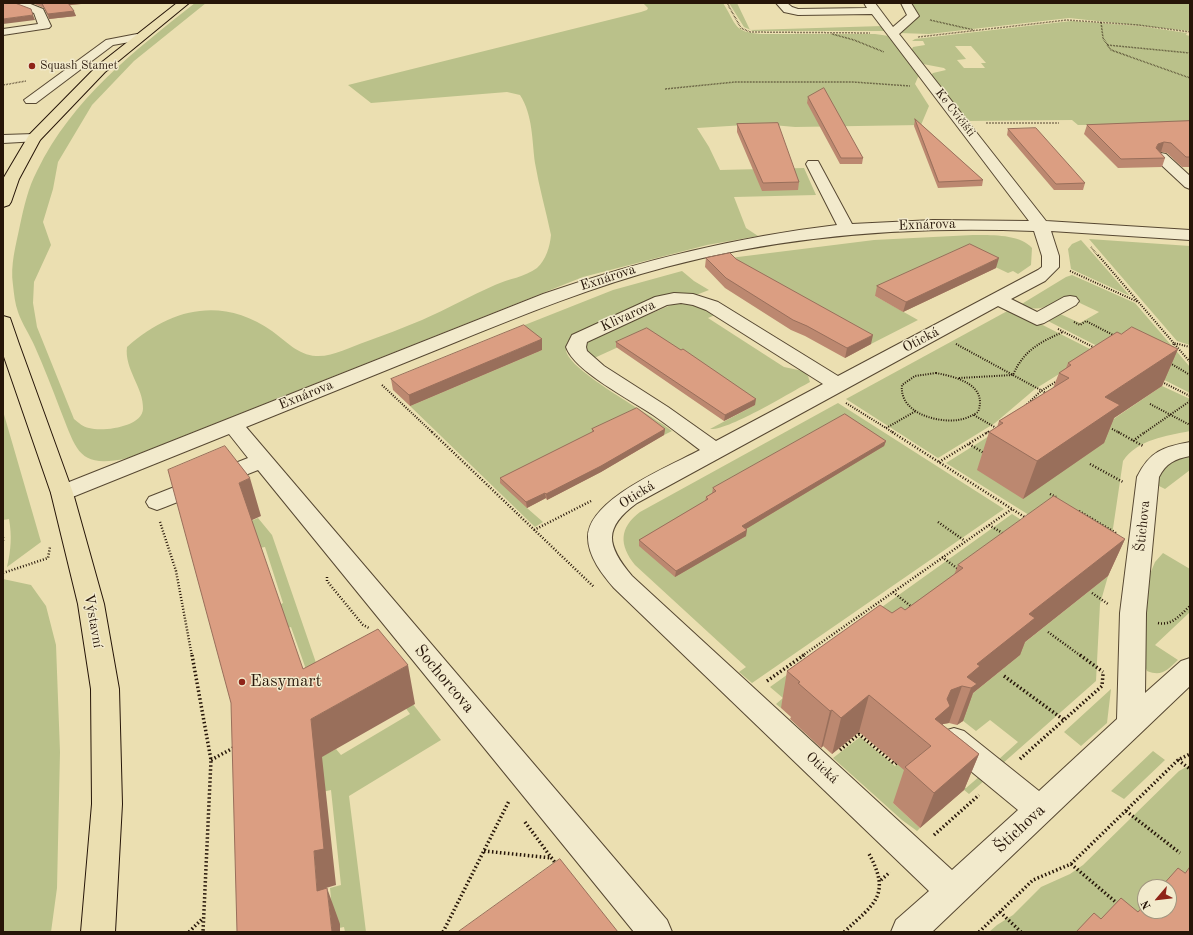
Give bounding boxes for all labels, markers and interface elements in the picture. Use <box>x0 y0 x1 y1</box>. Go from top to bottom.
place label: Squash Stamet <box>40 59 118 73</box>
marker: Squash Stamet <box>27 61 37 71</box>
street label: Ke Cvičišti <box>932 86 978 140</box>
street label: Exnárova <box>898 216 956 234</box>
street label: Exnárova <box>578 261 638 295</box>
street label: Klivarova <box>598 297 658 335</box>
street label: Otická <box>900 323 942 357</box>
street label: Exnárova <box>276 376 336 414</box>
street label: Otická <box>616 478 658 512</box>
street label: Štichova <box>1132 500 1154 552</box>
street label: Výstavní <box>80 593 106 649</box>
street label: Sochorcova <box>410 641 478 717</box>
place label: Easymart <box>250 672 321 692</box>
marker: Easymart <box>237 677 247 687</box>
street label: Otická <box>802 749 842 787</box>
street label: Štichova <box>990 800 1050 858</box>
north arrow <box>1137 879 1177 919</box>
text: N <box>1140 898 1154 911</box>

